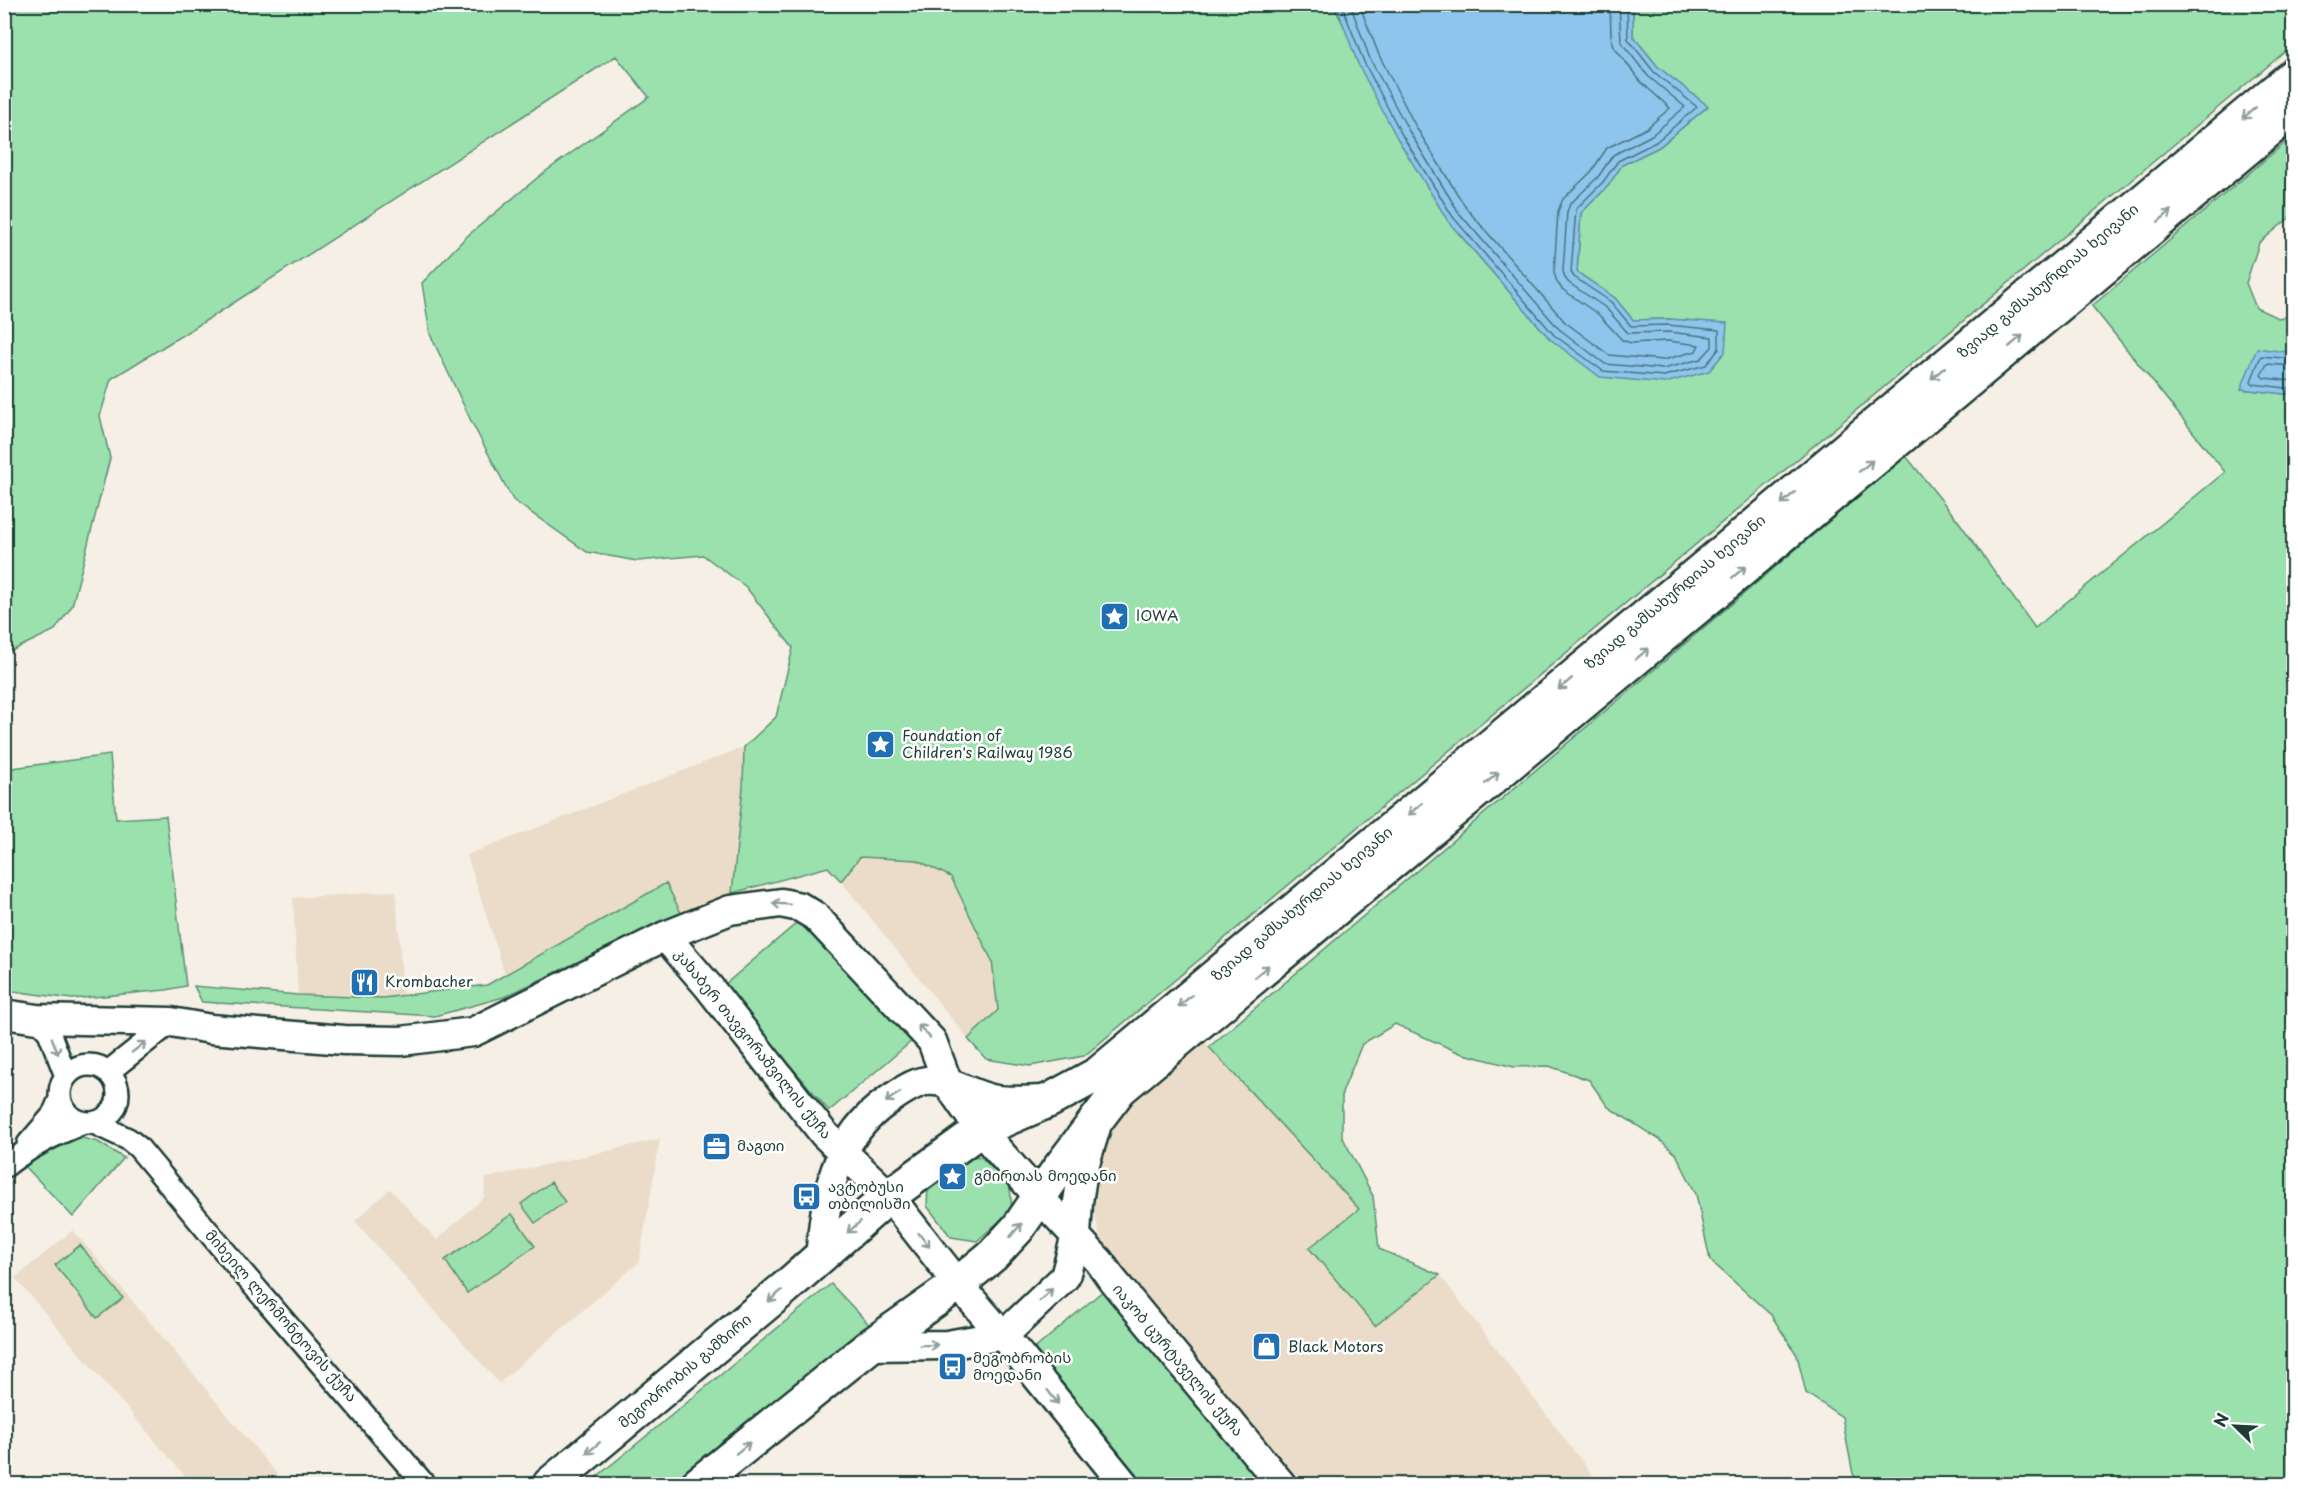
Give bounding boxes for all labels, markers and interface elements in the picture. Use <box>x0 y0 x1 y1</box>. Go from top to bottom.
one-way arrow <box>2242 106 2257 120</box>
street label: ზვიად გამსახურდიას ხეივანი <box>1951 197 2143 363</box>
one-way arrow <box>2157 210 2173 223</box>
one-way arrow <box>2008 335 2024 348</box>
one-way arrow <box>1930 366 1946 379</box>
one-way arrow <box>1858 460 1874 473</box>
one-way arrow <box>1780 491 1796 504</box>
street label: ზვიად გამსახურდიას ხეივანი <box>1578 508 1770 674</box>
one-way arrow <box>1731 565 1746 579</box>
place icon: IOWA <box>1099 600 1131 632</box>
place label: IOWA <box>1136 603 1178 626</box>
one-way arrow <box>1634 647 1650 660</box>
one-way arrow <box>1558 677 1573 691</box>
place label: Foundation of Children's Railway 1986 <box>902 723 1073 763</box>
place icon: Foundation of Children's Railway 1986 <box>865 729 897 761</box>
one-way arrow <box>1484 772 1500 785</box>
one-way arrow <box>1408 802 1424 815</box>
street label: ზვიად გამსახურდიას ხეივანი <box>1205 820 1397 986</box>
one-way arrow <box>772 899 792 910</box>
street label: კახაბერ თავგორაშვილის ქუჩა <box>670 943 838 1143</box>
one-way arrow <box>1254 964 1270 977</box>
restaurant icon: Krombacher <box>348 966 380 998</box>
place label: Krombacher <box>385 969 473 992</box>
one-way arrow <box>1177 995 1193 1008</box>
one-way arrow <box>916 1024 931 1039</box>
one-way arrow <box>50 1036 61 1055</box>
one-way arrow <box>131 1041 147 1054</box>
one-way arrow <box>886 1091 902 1103</box>
office icon: მაგთი <box>700 1130 732 1162</box>
place label: მაგთი <box>737 1133 784 1156</box>
place icon: გმირთას მოედანი <box>937 1160 969 1192</box>
place label: გმირთას მოედანი <box>974 1163 1117 1186</box>
place label: ავტობუსი თბილისში <box>828 1174 911 1214</box>
bus stop icon: ავტობუსი თბილისში <box>791 1180 823 1212</box>
one-way arrow <box>847 1220 862 1234</box>
one-way arrow <box>1009 1222 1022 1238</box>
street label: მიხეილ ლერმონტოვის ქუჩა <box>201 1224 364 1406</box>
one-way arrow <box>917 1232 930 1248</box>
street label: იაკობ ცურტაველის ქუჩა <box>1108 1278 1250 1440</box>
one-way arrow <box>1038 1288 1053 1302</box>
one-way arrow <box>768 1289 783 1303</box>
street label: მეგობრობის გამზირი <box>612 1307 756 1433</box>
shop icon: Black Motors <box>1251 1331 1283 1363</box>
place label: Black Motors <box>1288 1334 1384 1357</box>
one-way arrow <box>918 1339 938 1351</box>
place label: მეგობრობის მოედანი <box>973 1345 1071 1385</box>
bus stop icon: მეგობრობის მოედანი <box>936 1351 968 1383</box>
one-way arrow <box>1047 1389 1060 1405</box>
north arrow <box>2205 1396 2265 1456</box>
text: N <box>2207 1409 2234 1430</box>
one-way arrow <box>735 1441 751 1454</box>
one-way arrow <box>586 1442 602 1455</box>

